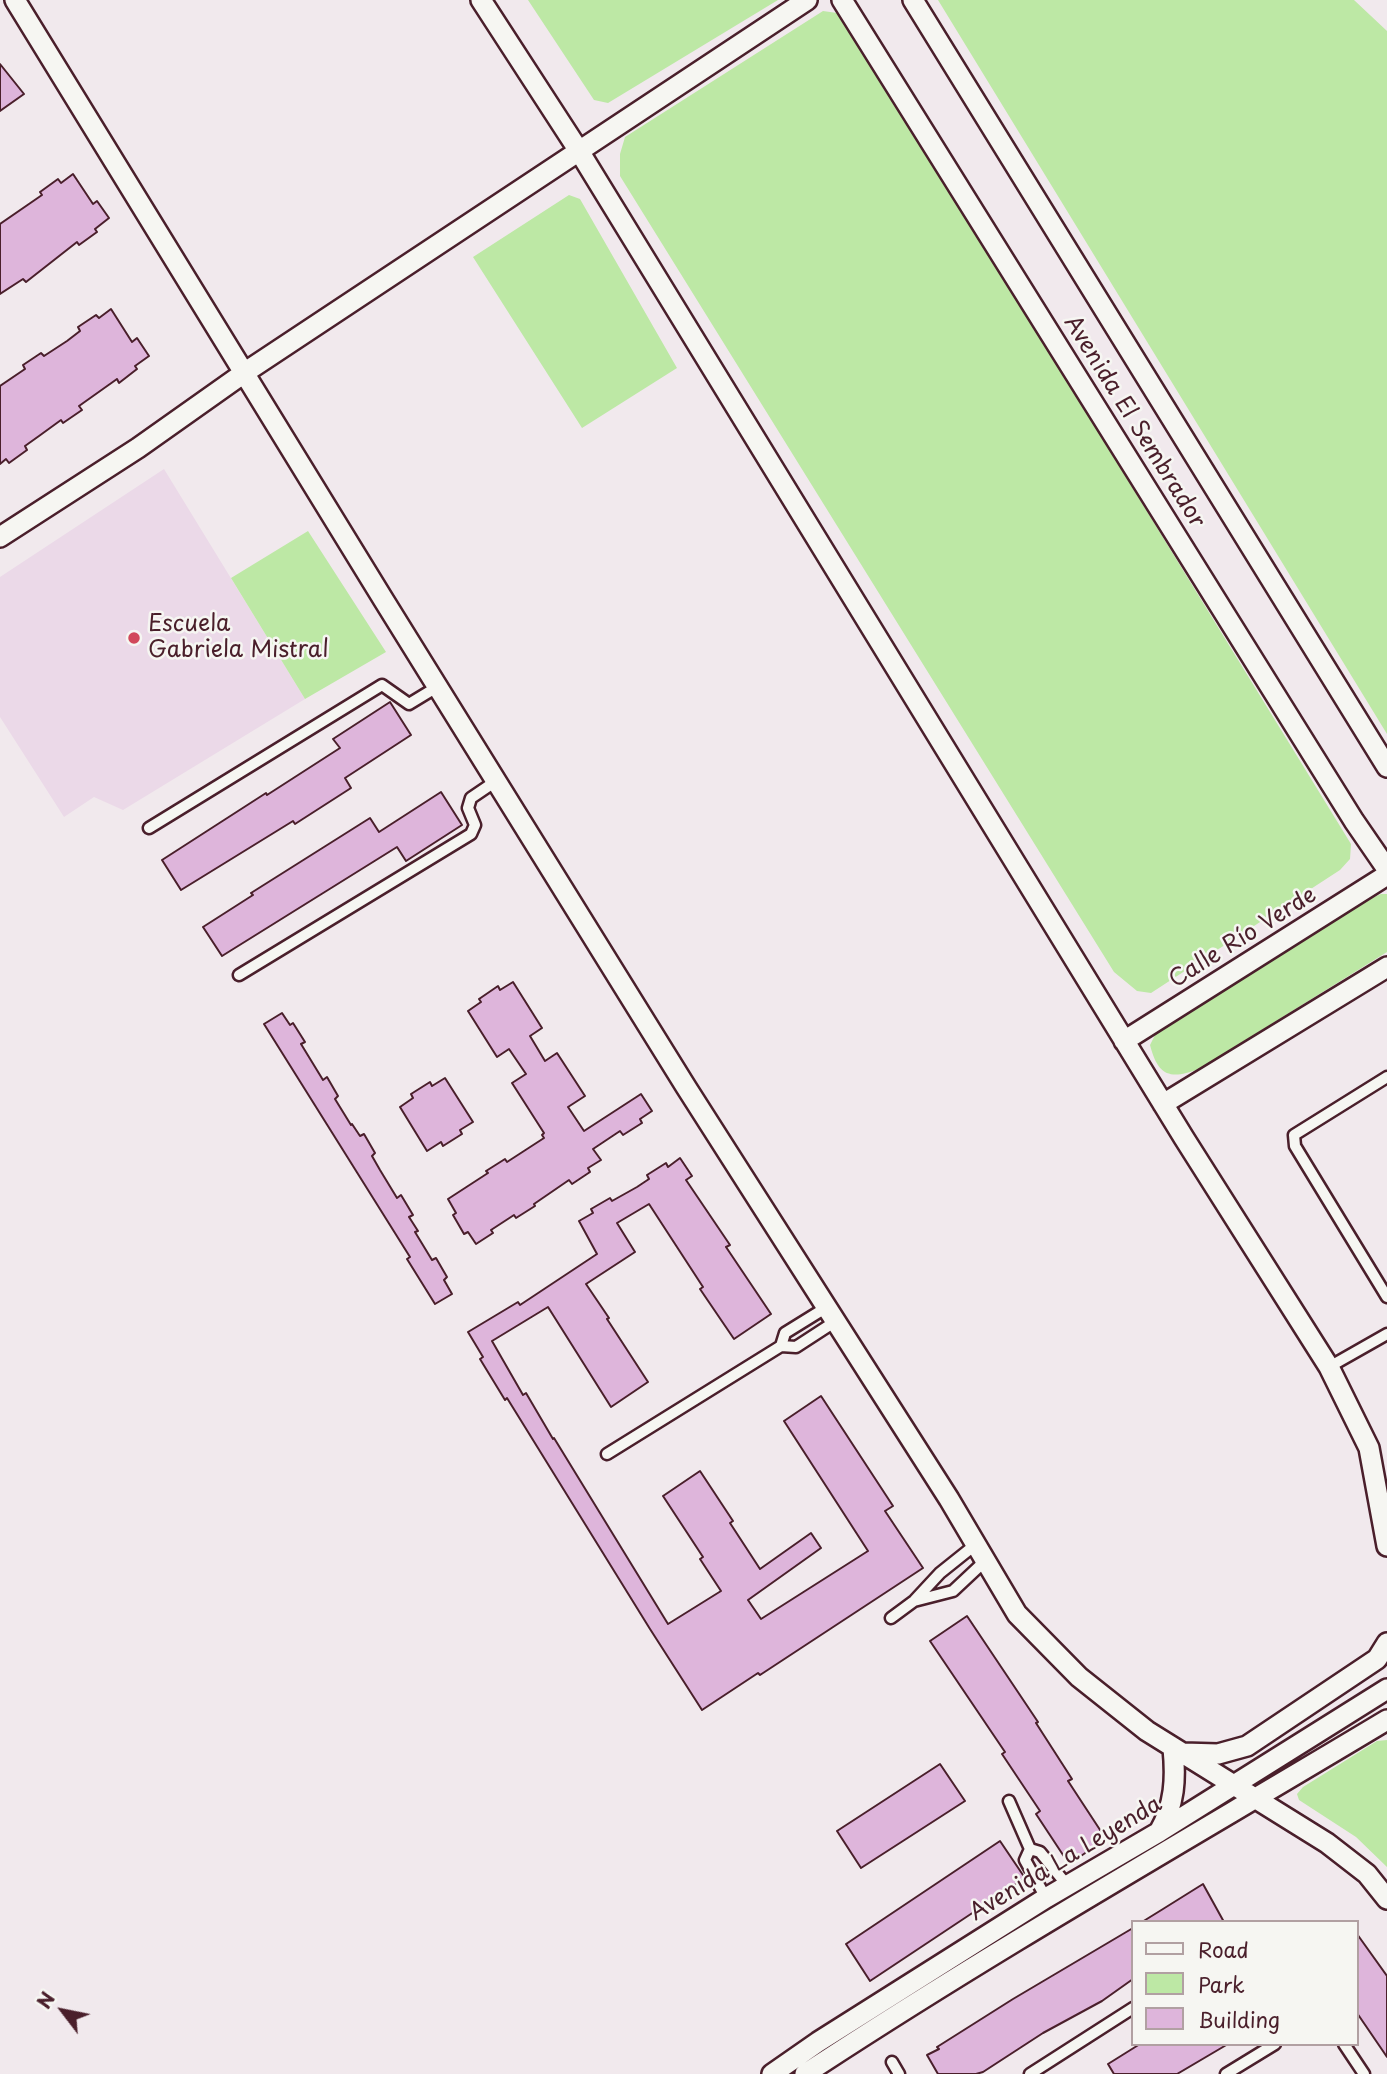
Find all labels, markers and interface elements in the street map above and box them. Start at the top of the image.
street label: Avenida El Sembrador [1057,311,1211,533]
place label: Escuela Gabriela Mistral [148,611,329,665]
marker: Escuela Gabriela Mistral [126,630,142,646]
street label: Calle Río Verde [1164,882,1322,994]
street label: Avenida La Leyenda [965,1791,1167,1927]
legend [1132,1920,1359,2046]
text: Road [1198,1933,1249,1965]
text: Park [1198,1968,1245,2000]
north arrow [28,1976,98,2046]
text: N [29,1986,61,2014]
text: Building [1198,2003,1280,2035]

